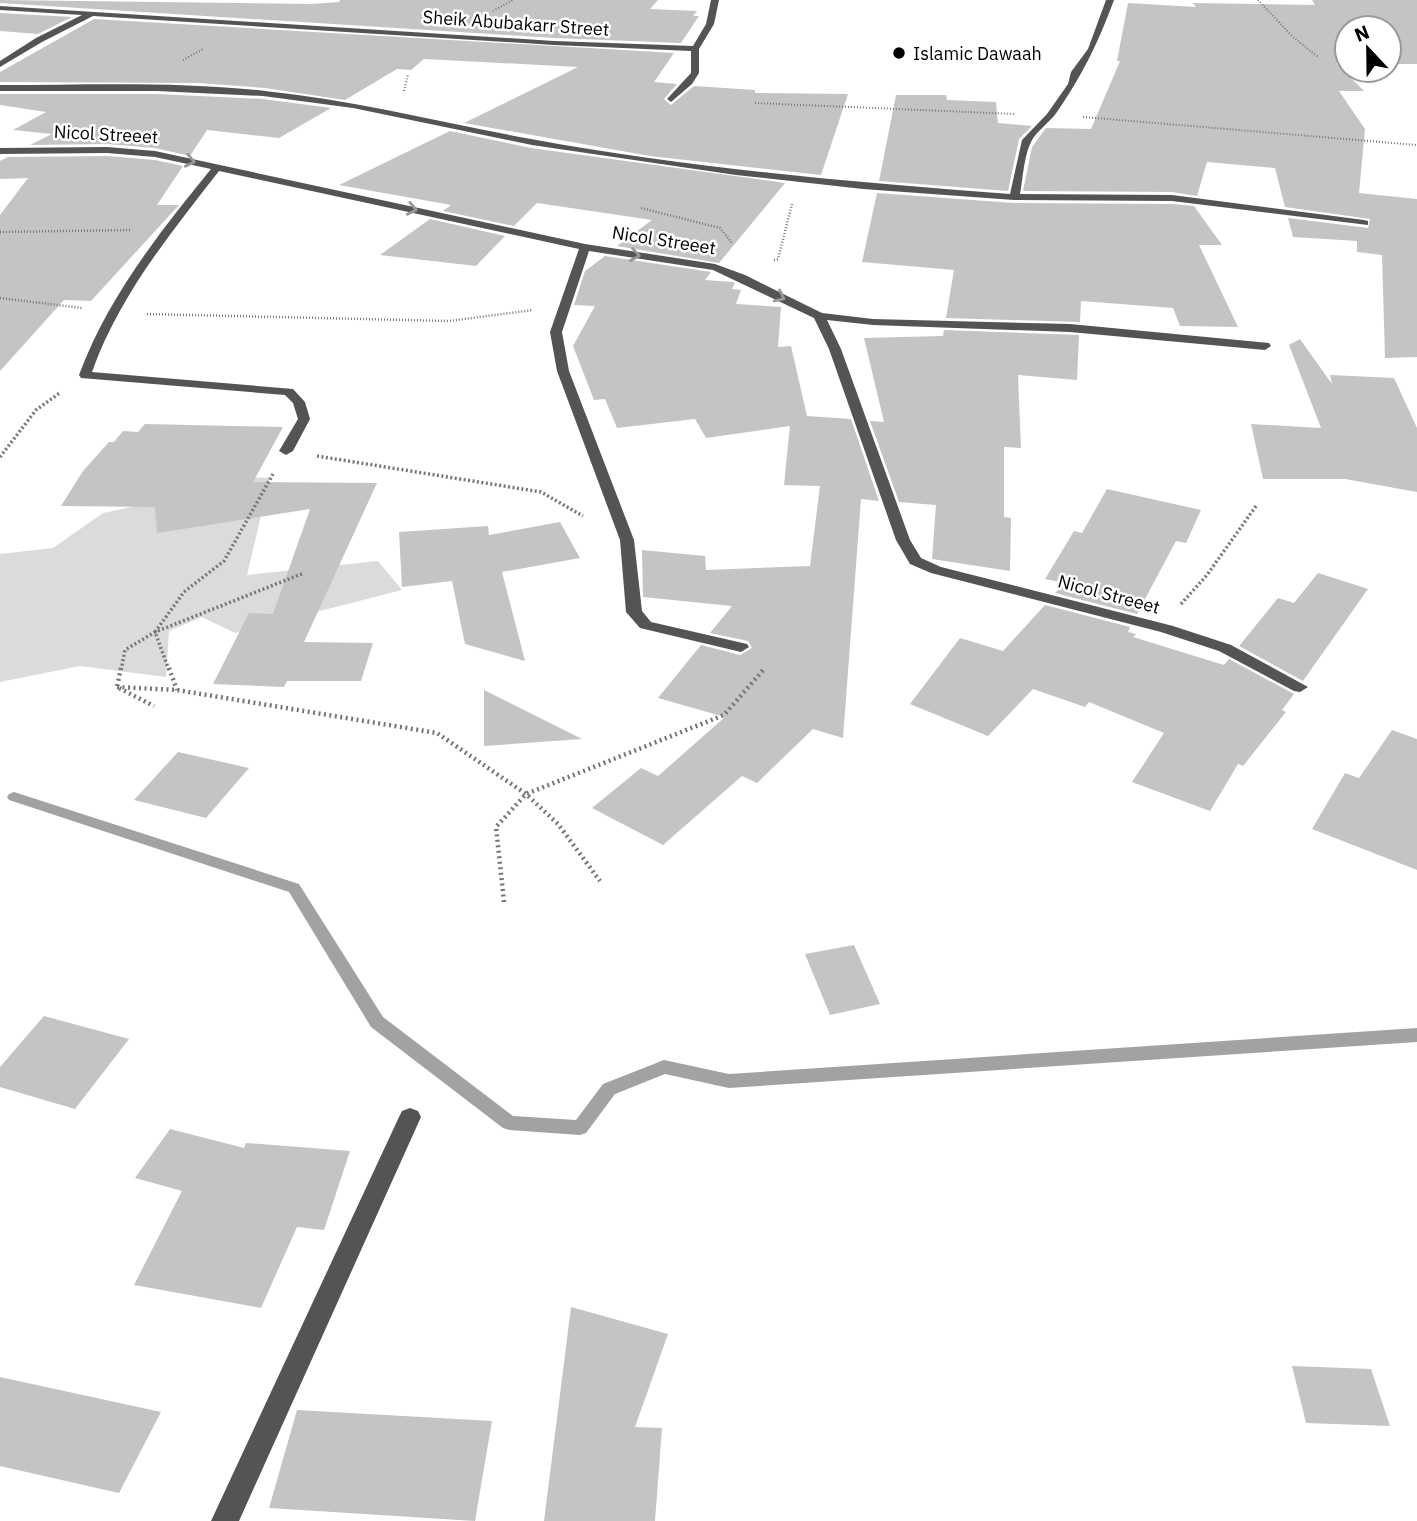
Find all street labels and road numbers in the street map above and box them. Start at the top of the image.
street label: Sheik Abubakarr Street [422,5,610,41]
street label: Nicol Streeet [53,120,159,148]
street label: Nicol Streeet [611,220,717,260]
street label: Nicol Streeet [1055,569,1163,619]

